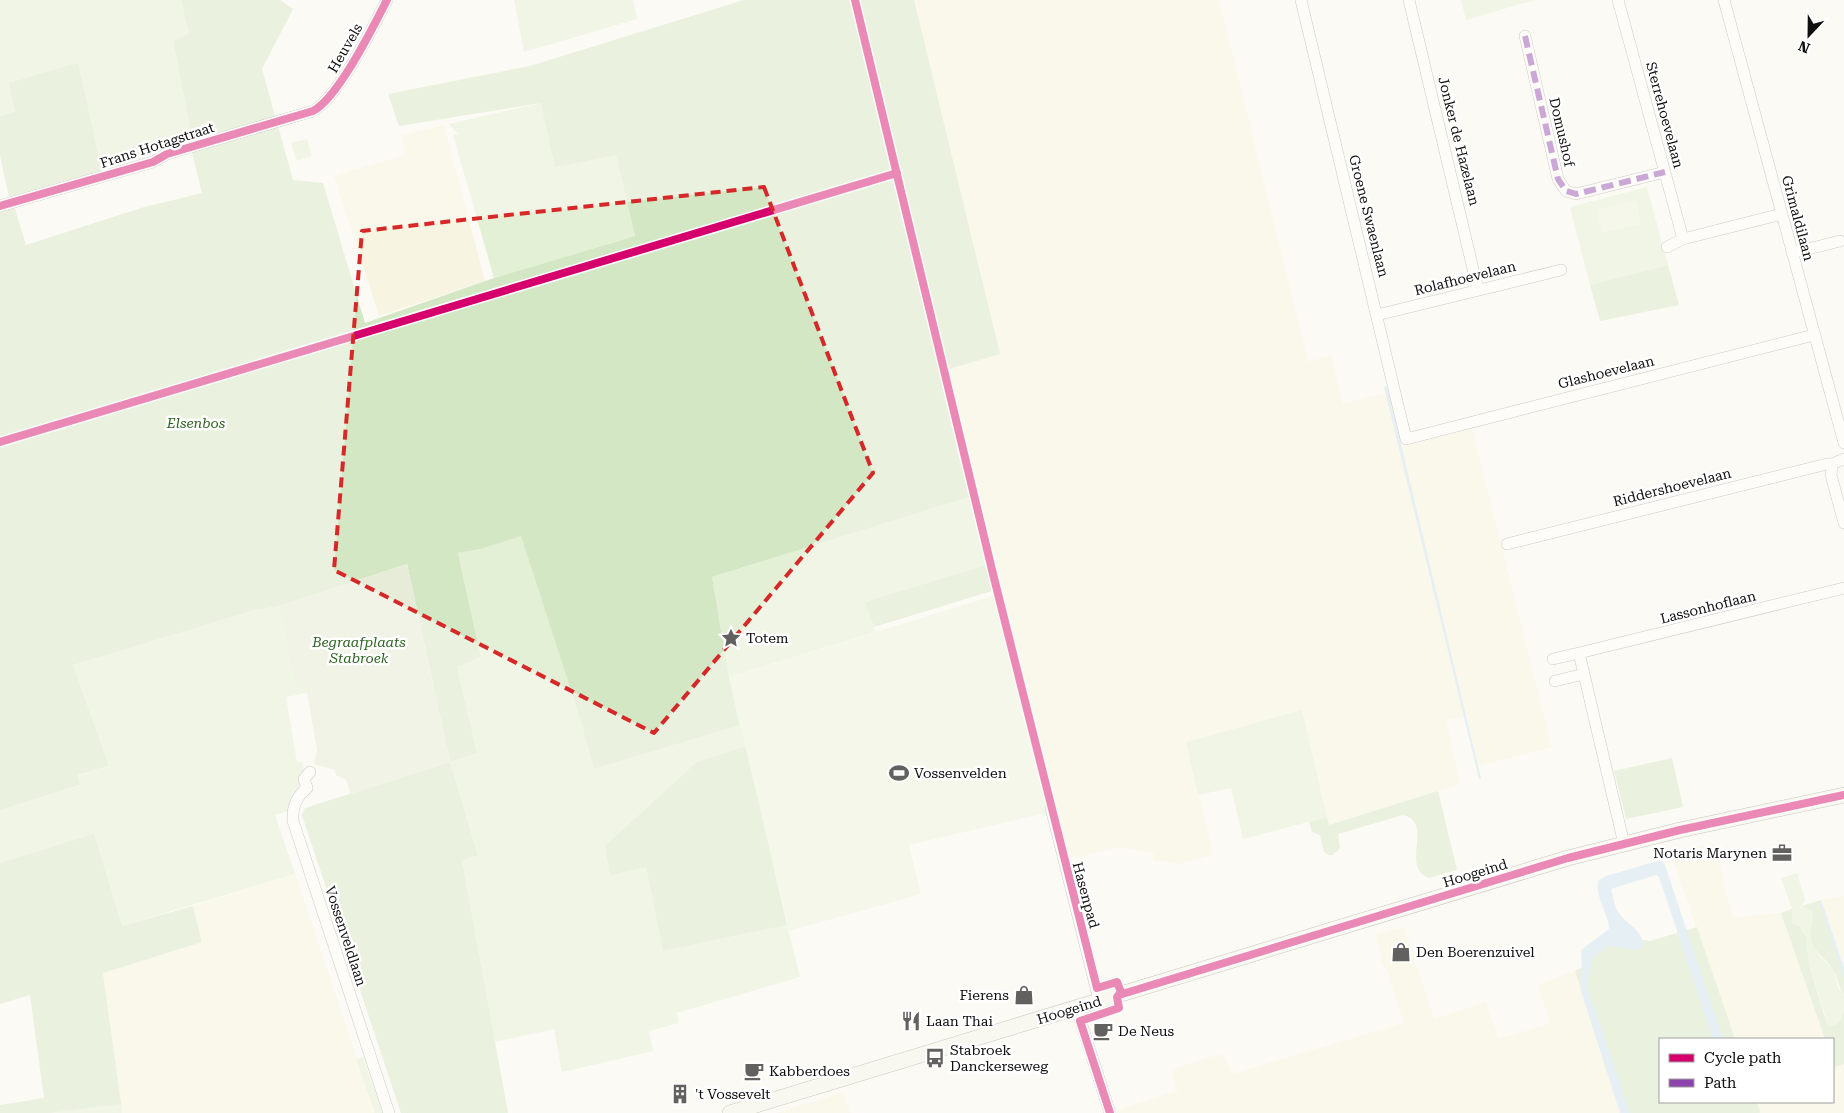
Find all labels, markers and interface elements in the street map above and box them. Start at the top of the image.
north arrow [1784,10,1834,60]
street label: Heuvels [324,20,366,76]
text: N [1796,38,1812,56]
street label: Sterrehoevelaan [1643,60,1687,170]
street label: Jonker de Hazelaan [1435,75,1483,207]
street label: Domushof [1546,96,1578,169]
street label: Frans Hotagstraat [98,119,216,171]
street label: Groene Swaenlaan [1346,153,1392,279]
street label: Grimaldilaan [1779,174,1817,262]
street label: Rolafhoevelaan [1413,258,1517,298]
street label: Glashoevelaan [1556,352,1656,392]
park label: Elsenbos [166,415,226,431]
street label: Riddershoevelaan [1611,465,1733,509]
street label: Lassonhoflaan [1659,587,1757,627]
place icon: Totem [720,627,742,649]
place label: Totem [746,630,789,646]
park label: Begraafplaats Stabroek [311,634,406,666]
sports icon: Vossenvelden [888,762,910,784]
place label: Vossenvelden [914,765,1007,781]
office icon: Notaris Marynen [1771,842,1793,864]
place label: Notaris Marynen [1653,845,1767,861]
street label: Hoogeind [1441,856,1509,890]
street label: Hasenpad [1069,860,1103,930]
street label: Vossenveldlaan [322,884,370,988]
shop icon: Den Boerenzuivel [1390,941,1412,963]
place label: Den Boerenzuivel [1416,944,1535,960]
shop icon: Fierens [1013,984,1035,1006]
place label: Fierens [959,987,1009,1003]
street label: Hoogeind [1035,993,1103,1027]
restaurant icon: Laan Thai [900,1010,922,1032]
place label: Laan Thai [926,1013,993,1029]
cafe icon: De Neus [1092,1020,1114,1042]
place label: De Neus [1118,1023,1175,1039]
legend [1659,1038,1834,1103]
place label: Stabroek Danckerseweg [950,1042,1048,1074]
bus stop icon: Stabroek Danckerseweg [924,1047,946,1069]
text: Cycle path [1704,1049,1782,1067]
cafe icon: Kabberdoes [743,1060,765,1082]
place label: Kabberdoes [769,1063,850,1079]
text: Path [1704,1074,1737,1092]
building icon: 't Vossevelt [669,1083,691,1105]
place label: 't Vossevelt [695,1086,771,1102]

